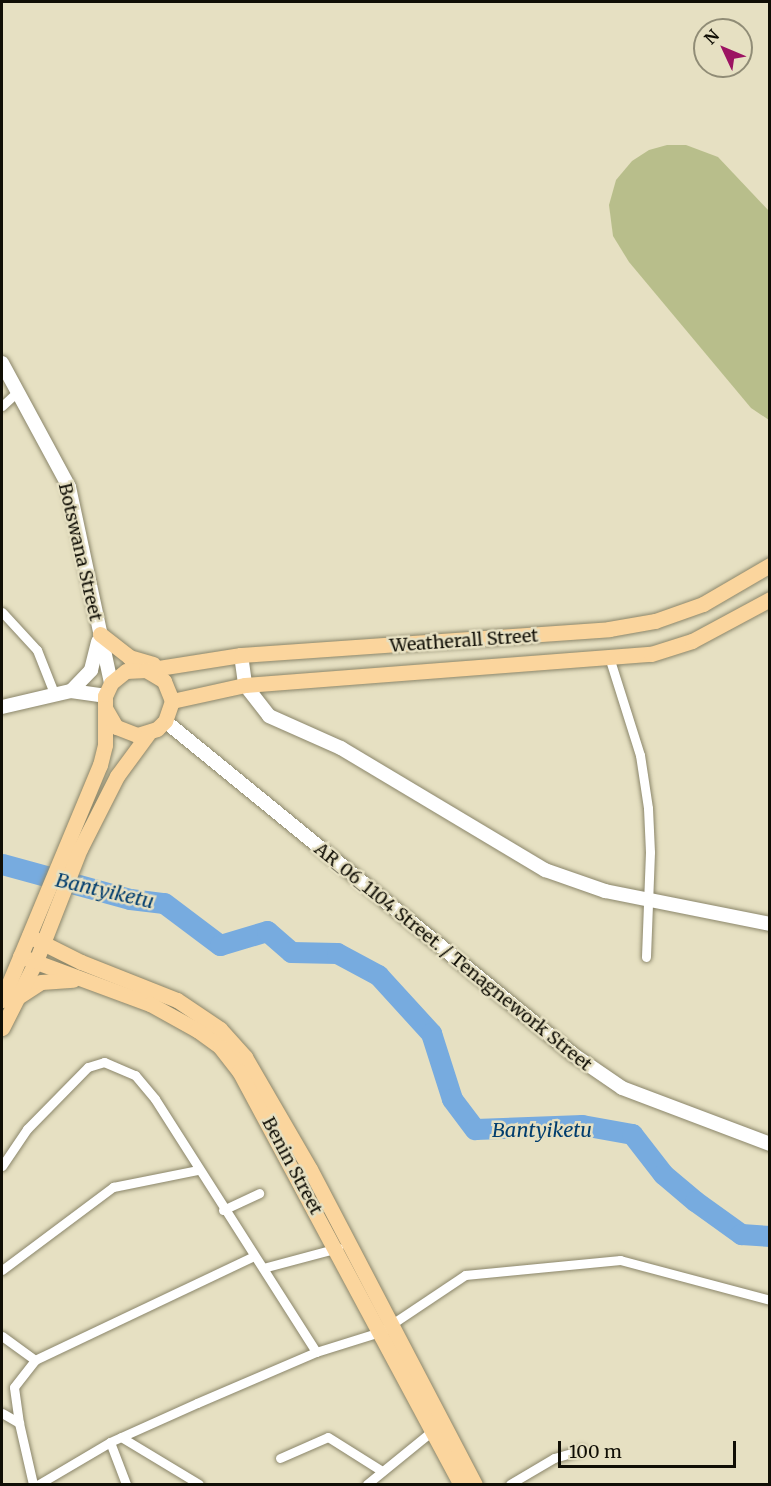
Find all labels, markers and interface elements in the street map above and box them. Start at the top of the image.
north arrow [693,18,753,78]
text: N [700,25,723,48]
street label: Botswana Street [54,481,106,623]
street label: Weatherall Street [389,625,539,657]
street label: AR_06_1104 Street. / Tenagnework Street [310,838,596,1076]
water label: Bantyiketu [53,867,157,913]
street label: Benin Street [257,1114,327,1218]
water label: Bantyiketu [492,1117,592,1141]
scale bar [561,1429,740,1467]
text: 100 m [569,1440,622,1463]

